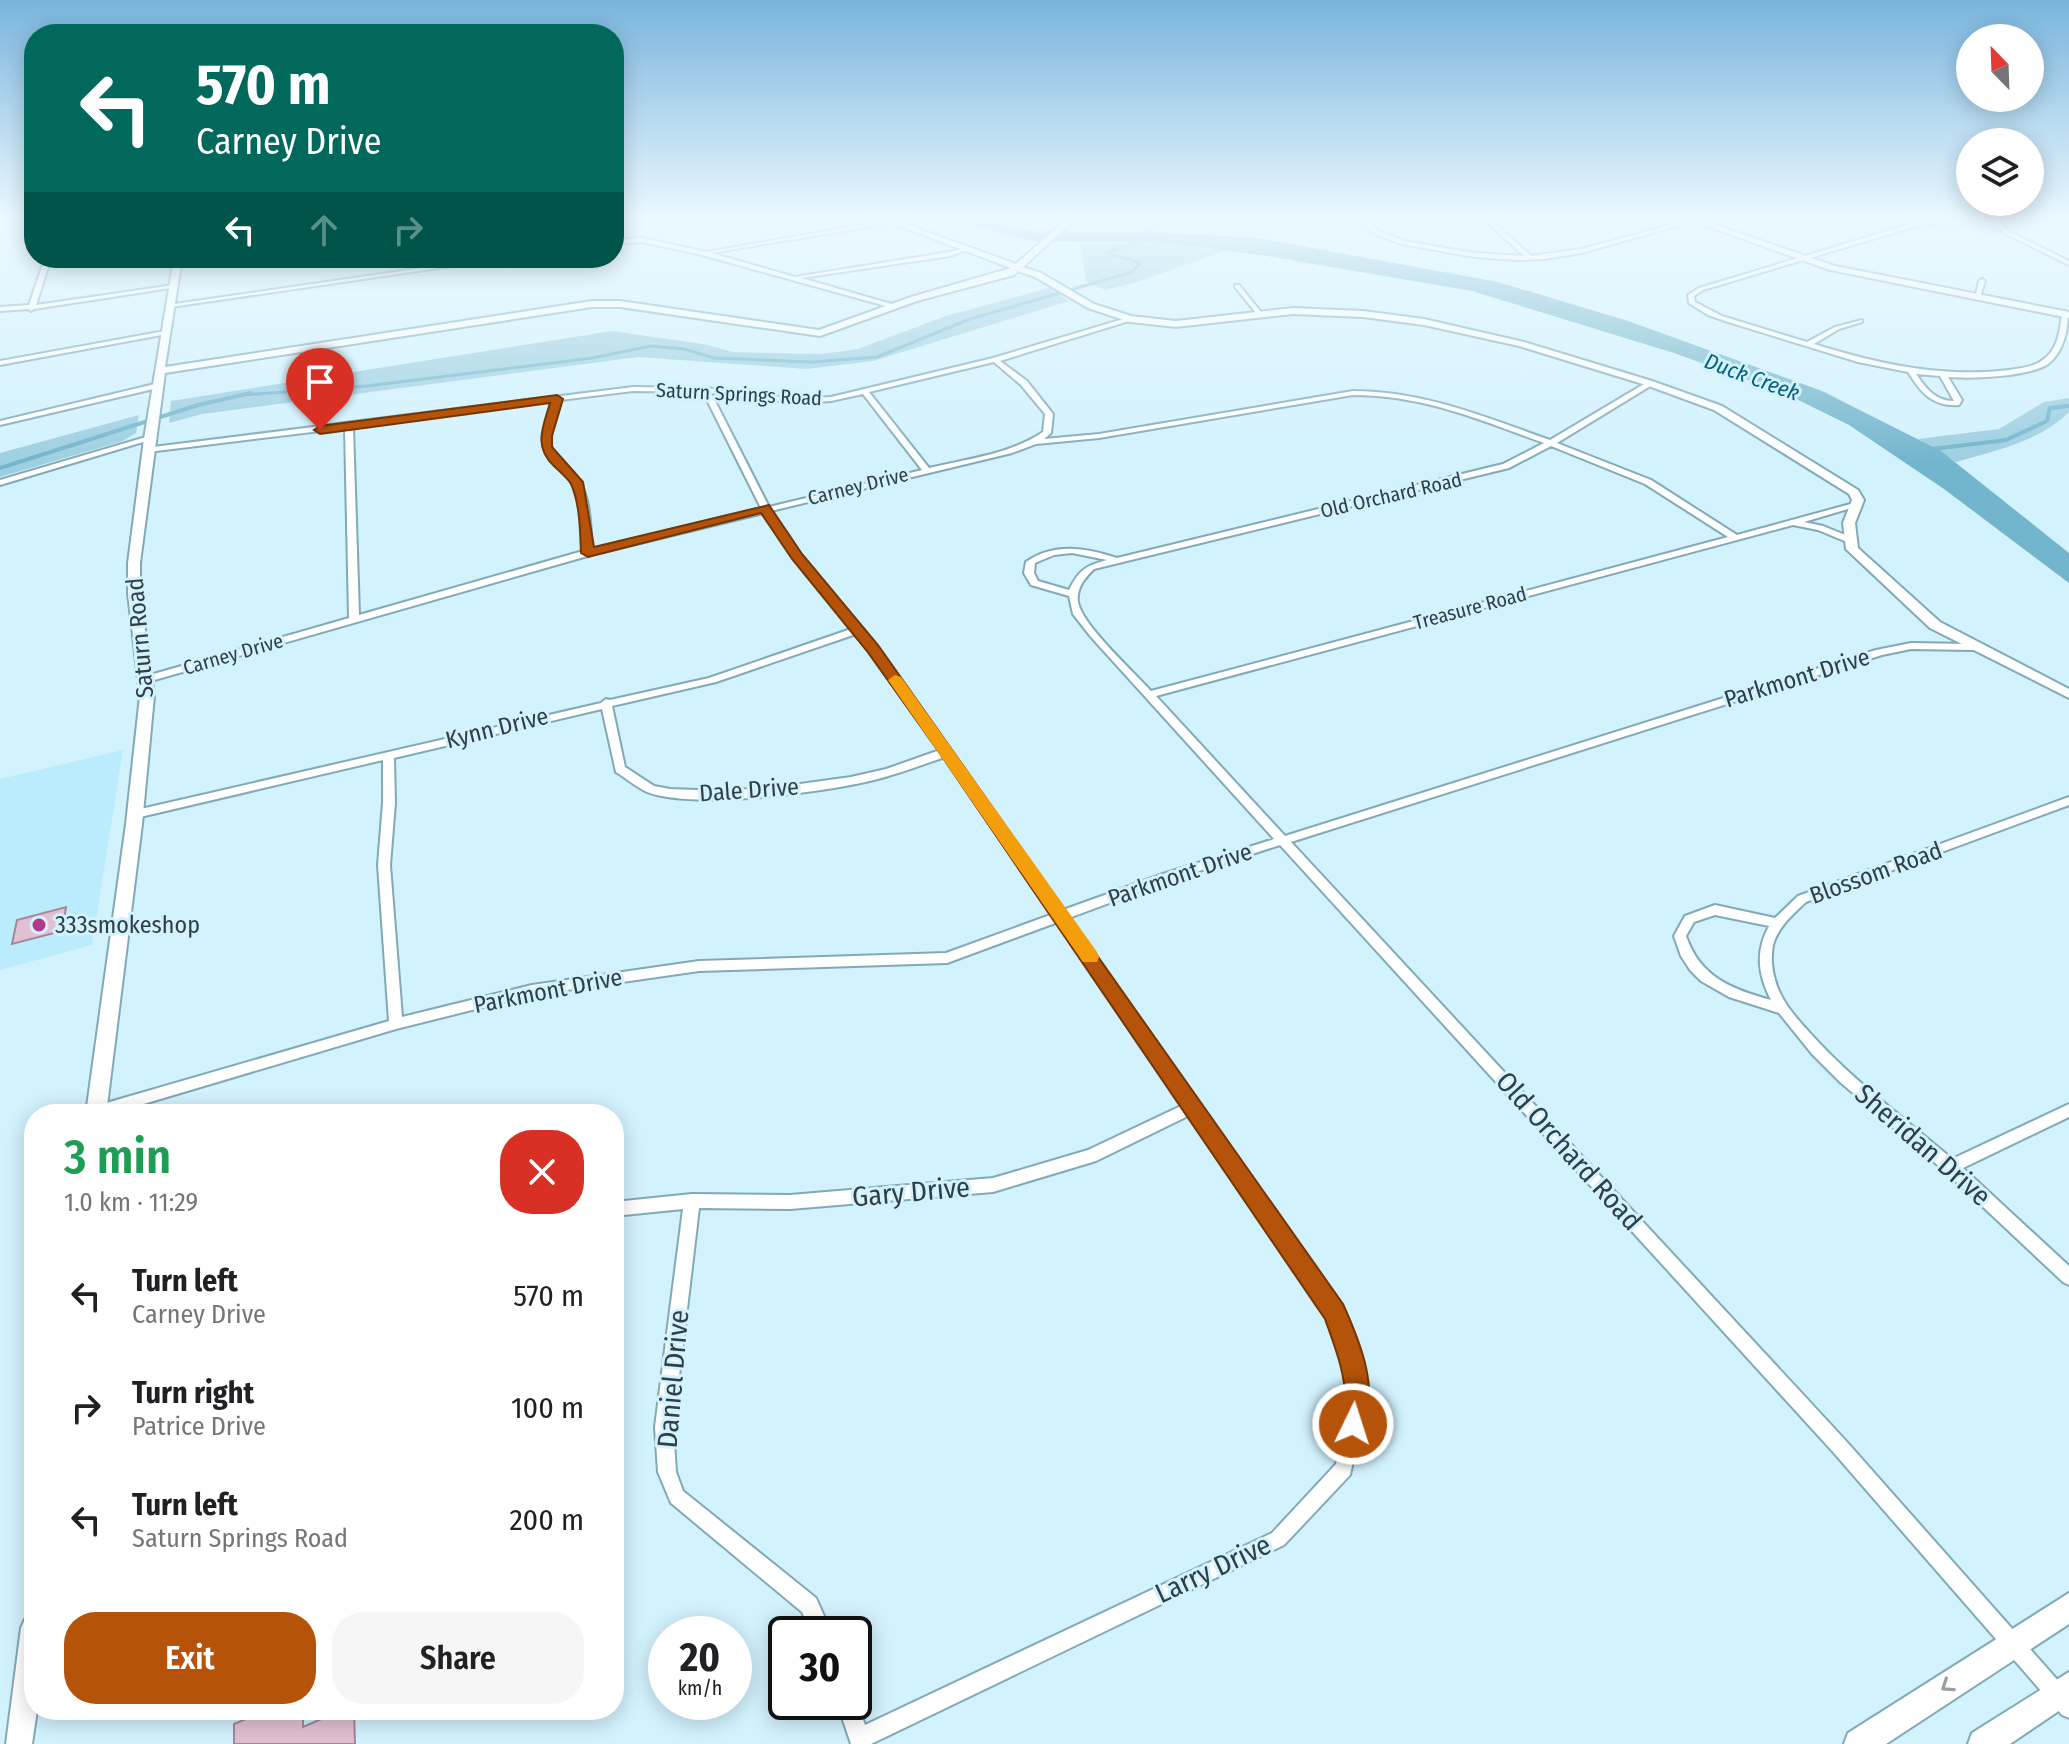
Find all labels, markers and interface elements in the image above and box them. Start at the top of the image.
north arrow [1956,24,2044,112]
map controls [1956,24,2044,216]
text: 570 m [196,52,331,119]
icon: left [64,56,168,160]
text: Carney Drive [196,120,381,164]
button: layers [1956,128,2044,216]
icon: left [218,208,262,252]
icon: ahead [302,208,346,252]
icon: right [386,208,430,252]
water label: Duck Creek [1701,347,1803,407]
pin [286,348,354,430]
icon: arrive [298,360,342,404]
street label: Saturn Springs Road [655,378,823,410]
street label: Carney Drive [805,462,911,510]
street label: Old Orchard Road [1318,467,1464,523]
street label: Saturn Road [121,577,159,699]
street label: Treasure Road [1411,581,1529,635]
street label: Carney Drive [180,628,286,680]
street label: Parkmont Drive [1721,643,1873,713]
street label: Kynn Drive [443,702,551,754]
street label: Dale Drive [698,773,800,807]
street label: Blossom Road [1806,836,1946,910]
street label: Parkmont Drive [1104,837,1256,913]
place label: 333smokeshop [55,911,200,939]
marker: 333smokeshop [30,916,48,934]
street label: Parkmont Drive [471,963,625,1019]
street label: Old Orchard Road [1489,1065,1649,1237]
street label: Sheridan Drive [1849,1077,1997,1213]
text: 3 min [64,1128,171,1186]
button: close [500,1130,584,1214]
street label: Gary Drive [851,1170,971,1214]
text: 1.0 km · 11:29 [64,1187,198,1218]
text: Turn left [132,1263,238,1299]
icon: left [64,1274,108,1318]
text: 570 m [513,1278,584,1314]
text: Carney Drive [132,1299,266,1330]
street label: Daniel Drive [651,1309,695,1449]
text: Turn right [132,1375,254,1411]
position arrow [1311,1382,1395,1466]
icon: right [64,1386,108,1430]
text: 100 m [511,1390,584,1426]
text: Patrice Drive [132,1411,266,1442]
text: Turn left [132,1487,238,1523]
icon: left [64,1498,108,1542]
text: 200 m [509,1502,584,1538]
text: Saturn Springs Road [132,1523,348,1554]
street label: Larry Drive [1150,1528,1276,1610]
button: Exit [64,1612,316,1704]
button: Share [332,1612,584,1704]
speed limit sign: 30 [768,1616,872,1720]
text: 20 [680,1634,720,1682]
text: km/h [678,1676,722,1700]
one-way arrow [1941,1676,1956,1691]

